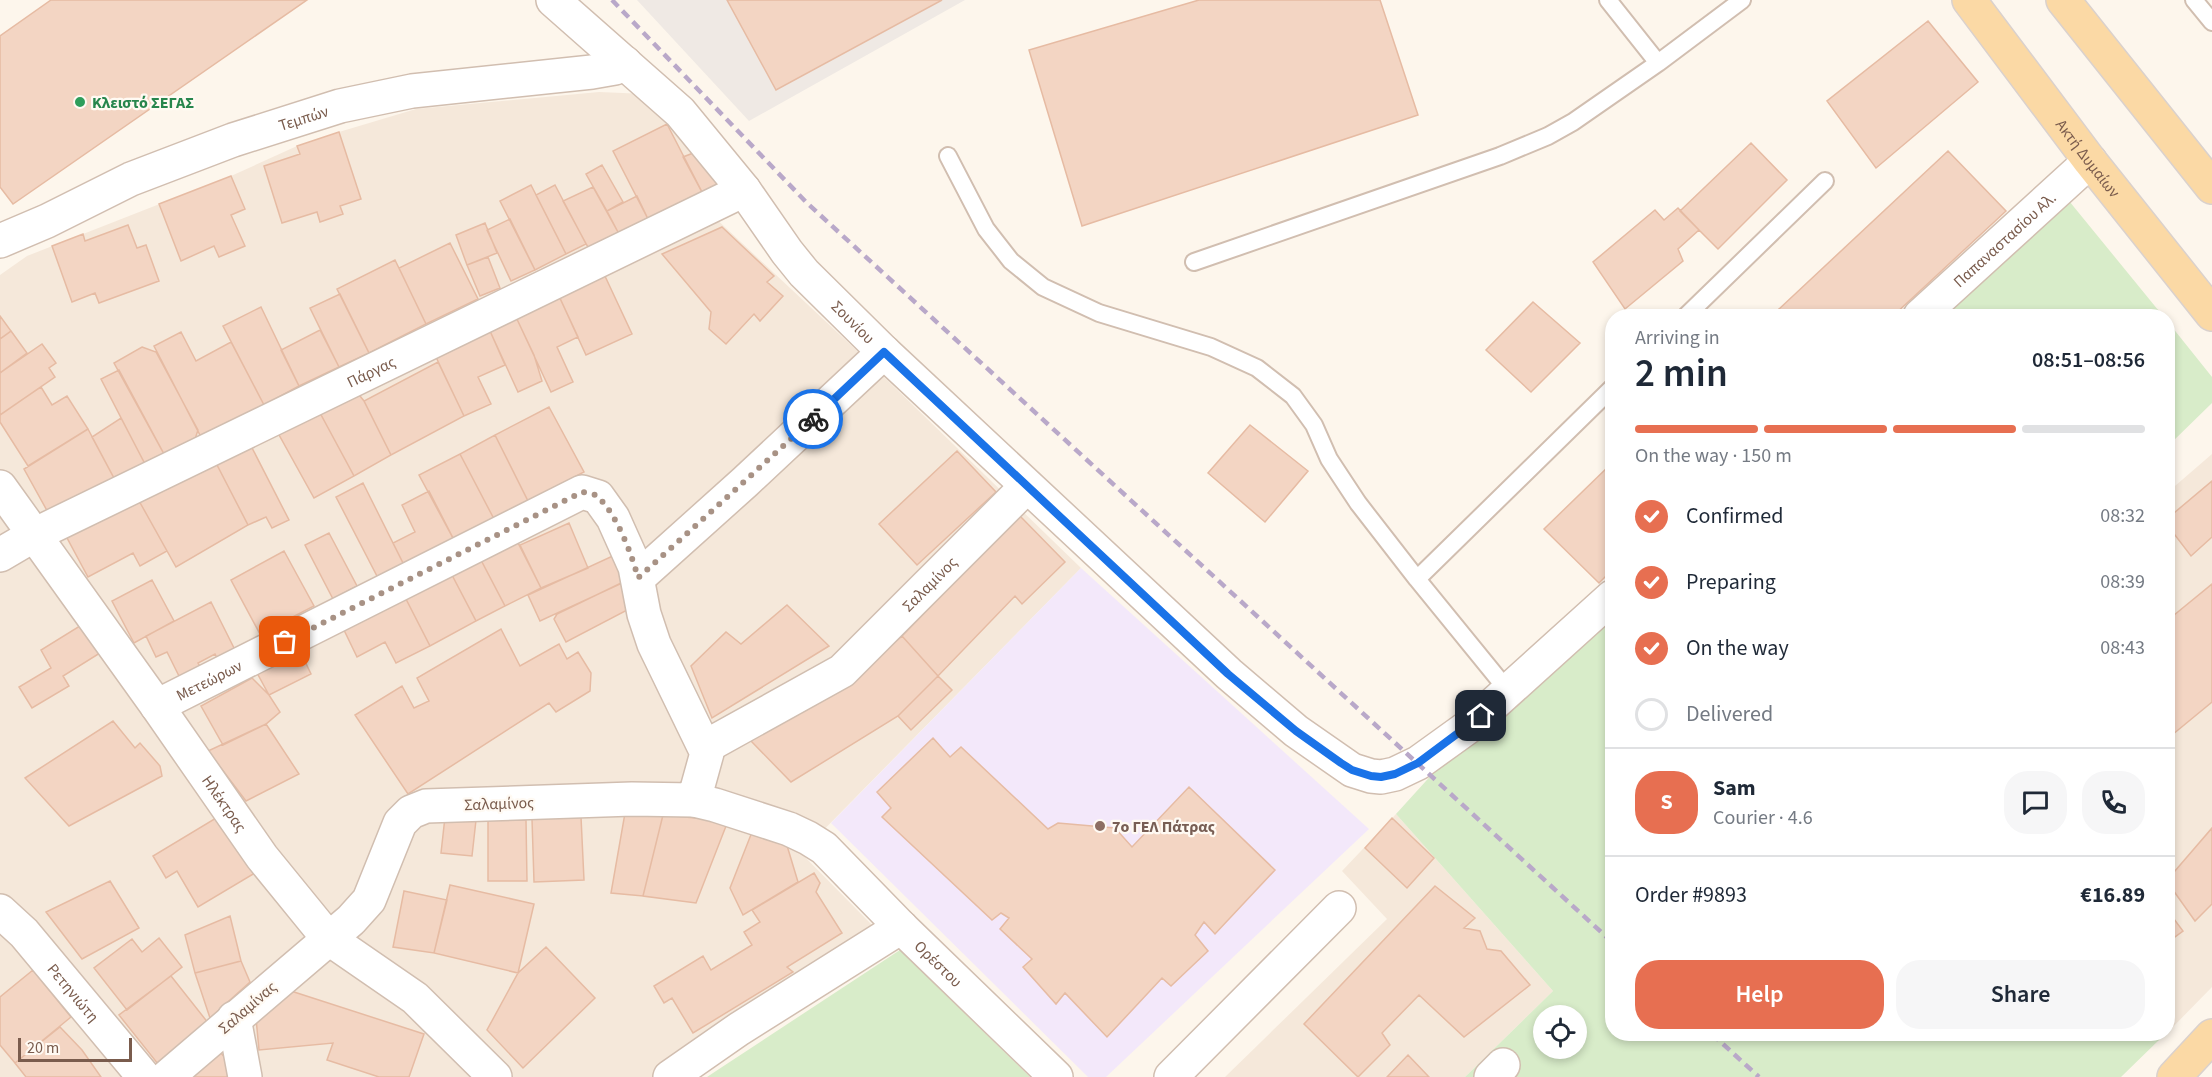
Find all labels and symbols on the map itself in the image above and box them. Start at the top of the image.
place label: Κλειστό ΣΕΓΑΣ [92,92,194,114]
marker: Κλειστό ΣΕΓΑΣ [73,95,87,109]
street label: Τεμπών [276,100,332,137]
street label: Ακτή Δυμαίων [2050,115,2125,203]
street label: Παπαναστασίου Αλ. [1949,187,2061,293]
street label: Σουνίου [826,296,879,349]
street label: Πάργας [343,351,399,393]
courier [783,389,843,449]
street label: Σαλαμίνος [897,552,963,617]
pin [259,616,310,667]
street label: Μετεώρων [172,655,246,707]
pin [1455,690,1506,741]
street label: Ηλέκτρας [196,771,251,837]
street label: Σαλαμίνος [464,792,535,816]
place label: 7ο ΓΕΛ Πάτρας [1112,816,1215,838]
marker: 7ο ΓΕΛ Πάτρας [1093,819,1107,833]
street label: Ορέστου [909,936,967,993]
street label: Ρετηνιώτη [42,959,104,1027]
street label: Σαλαμίνας [214,976,282,1039]
scale bar [18,1035,132,1062]

